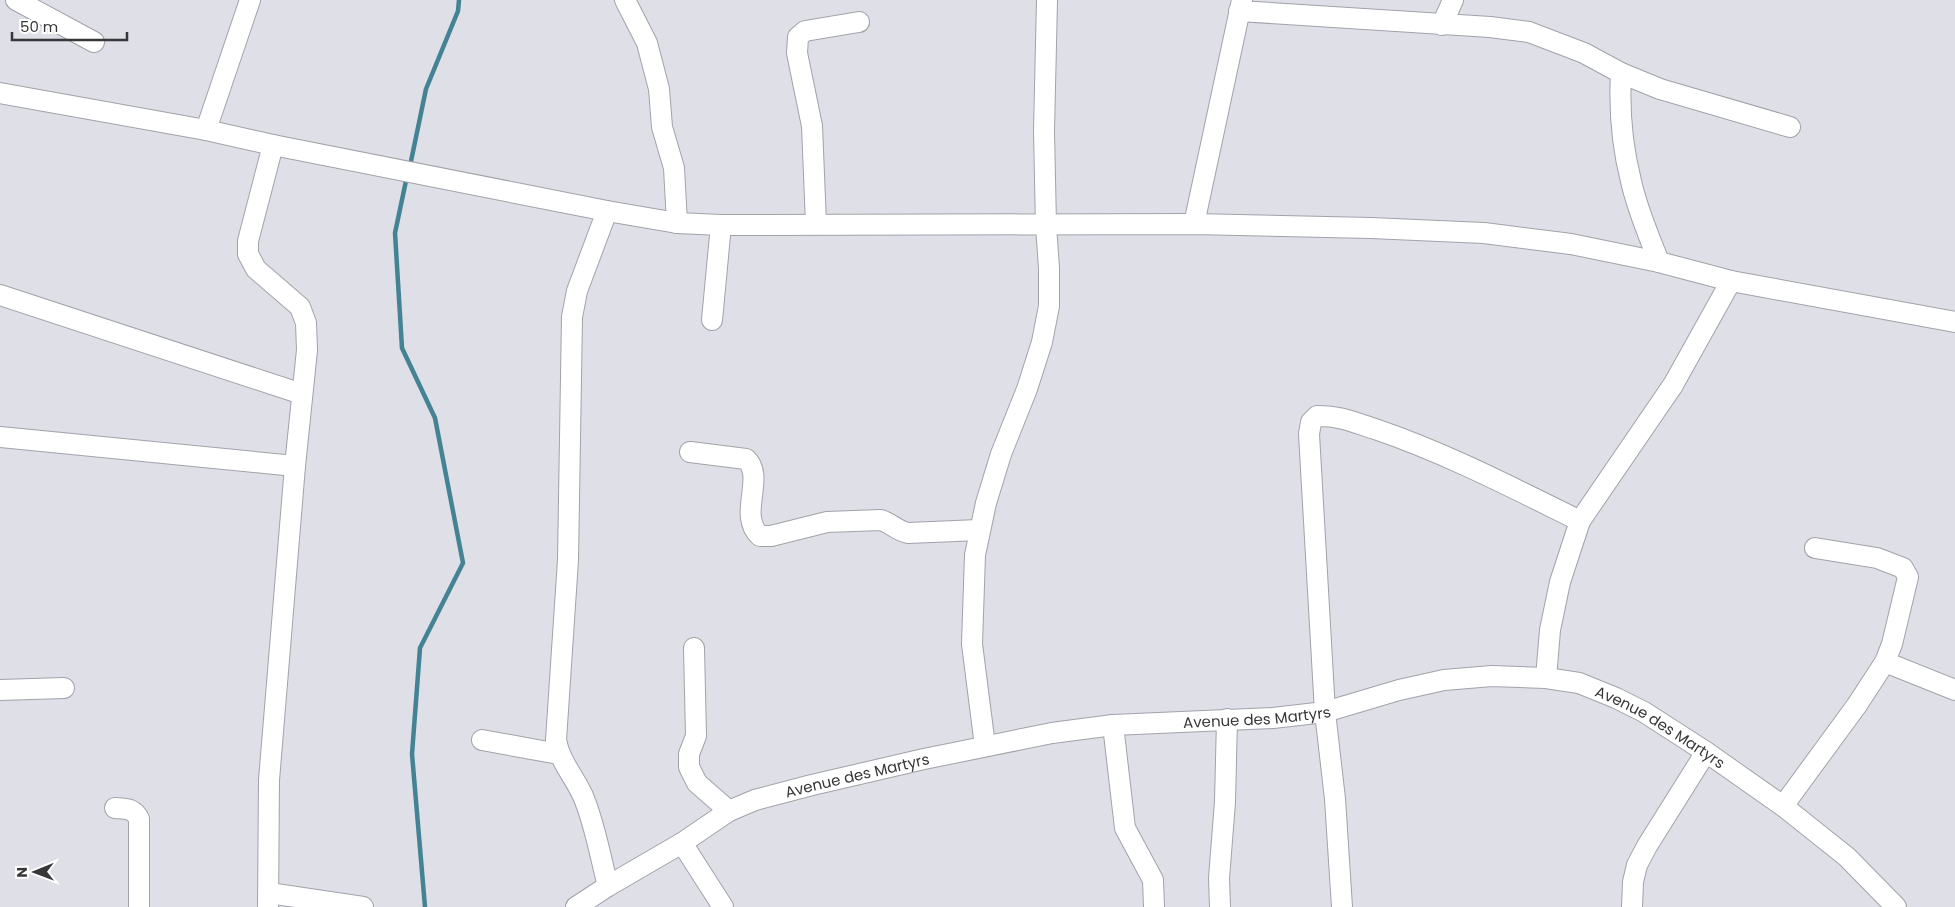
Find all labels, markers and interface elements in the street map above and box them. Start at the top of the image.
scale bar [12,10,128,42]
text: 50 m [20,16,58,37]
street label: Avenue des Martyrs [1592,680,1730,773]
street label: Avenue des Martyrs [1183,700,1333,732]
street label: Avenue des Martyrs [782,748,931,802]
north arrow [10,847,60,897]
text: N [12,867,32,878]

